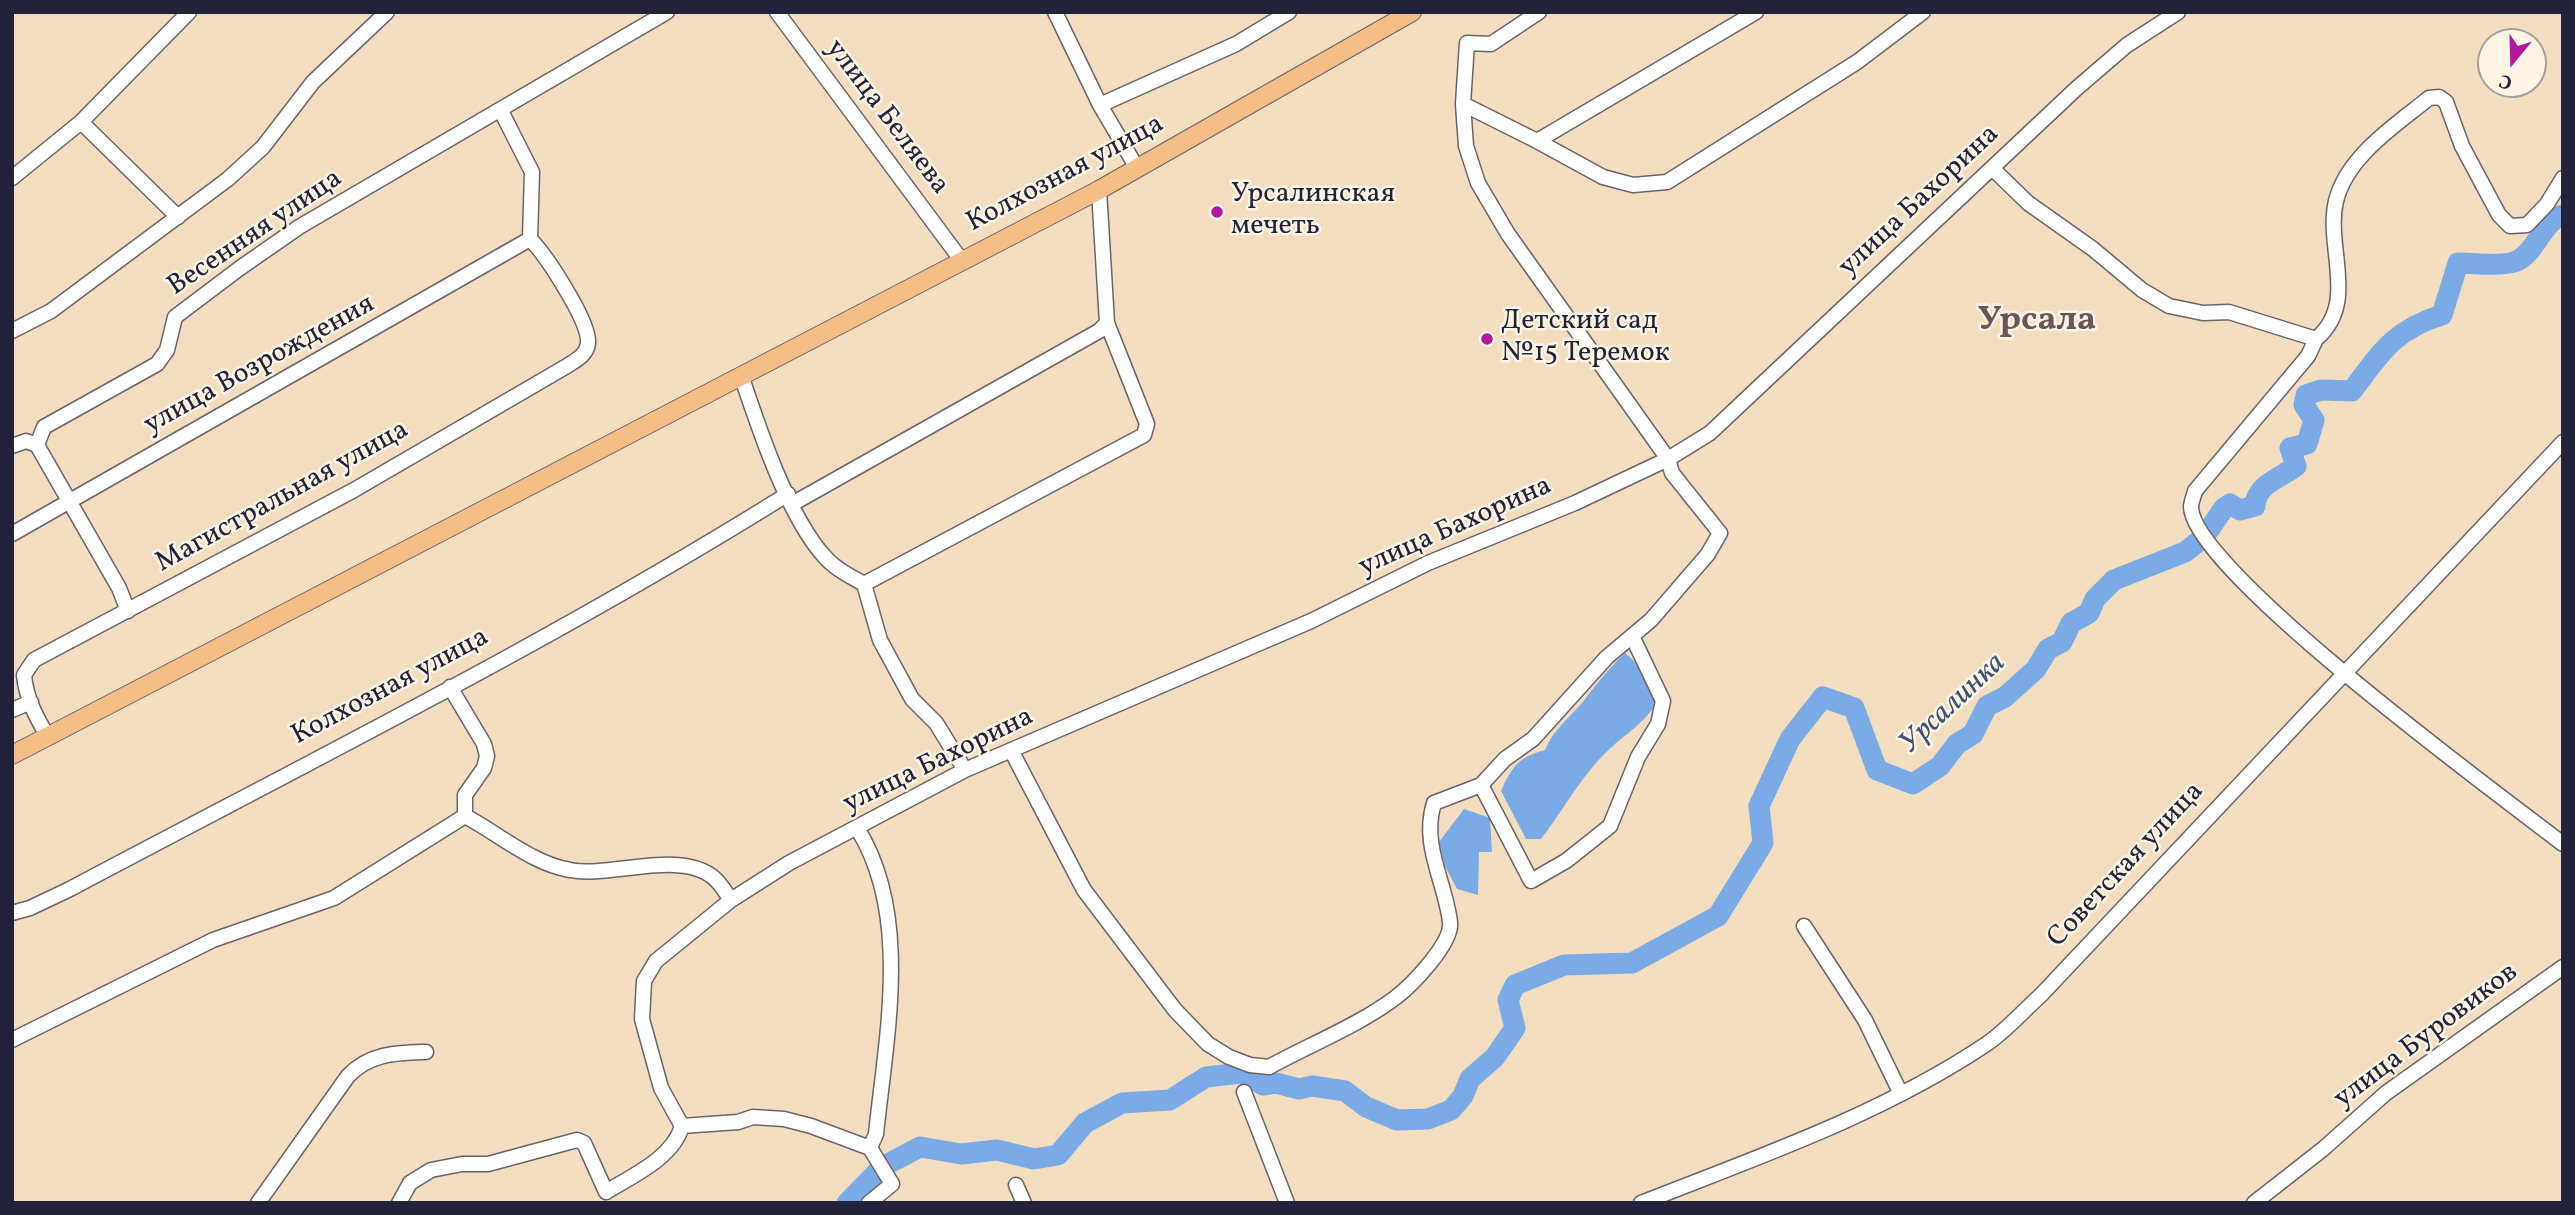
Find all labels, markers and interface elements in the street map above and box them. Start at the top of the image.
north arrow [2477,28,2547,98]
street label: улица Беляева [817,34,955,202]
text: С [2496,67,2516,95]
street label: Колхозная улица [962,109,1170,241]
street label: улица Бахорина [1833,119,2007,285]
street label: Весенняя улица [162,163,350,305]
place label: Урсалинская мечеть [1231,179,1395,245]
marker: Урсалинская мечеть [1209,204,1225,220]
street label: улица Возрождения [139,289,381,443]
district label: Урсала [1978,302,2096,344]
place label: Детский сад №15 Теремок [1501,306,1670,372]
marker: Детский сад №15 Теремок [1479,331,1495,347]
street label: Магистральная улица [151,414,415,582]
street label: улица Бахорина [1354,470,1558,586]
street label: Колхозная улица [287,622,495,754]
water label: Урсалинка [1893,647,2015,763]
street label: улица Бахорина [838,701,1040,823]
street label: Советская улица [2042,776,2212,956]
street label: улица Буровиков [2328,957,2526,1117]

